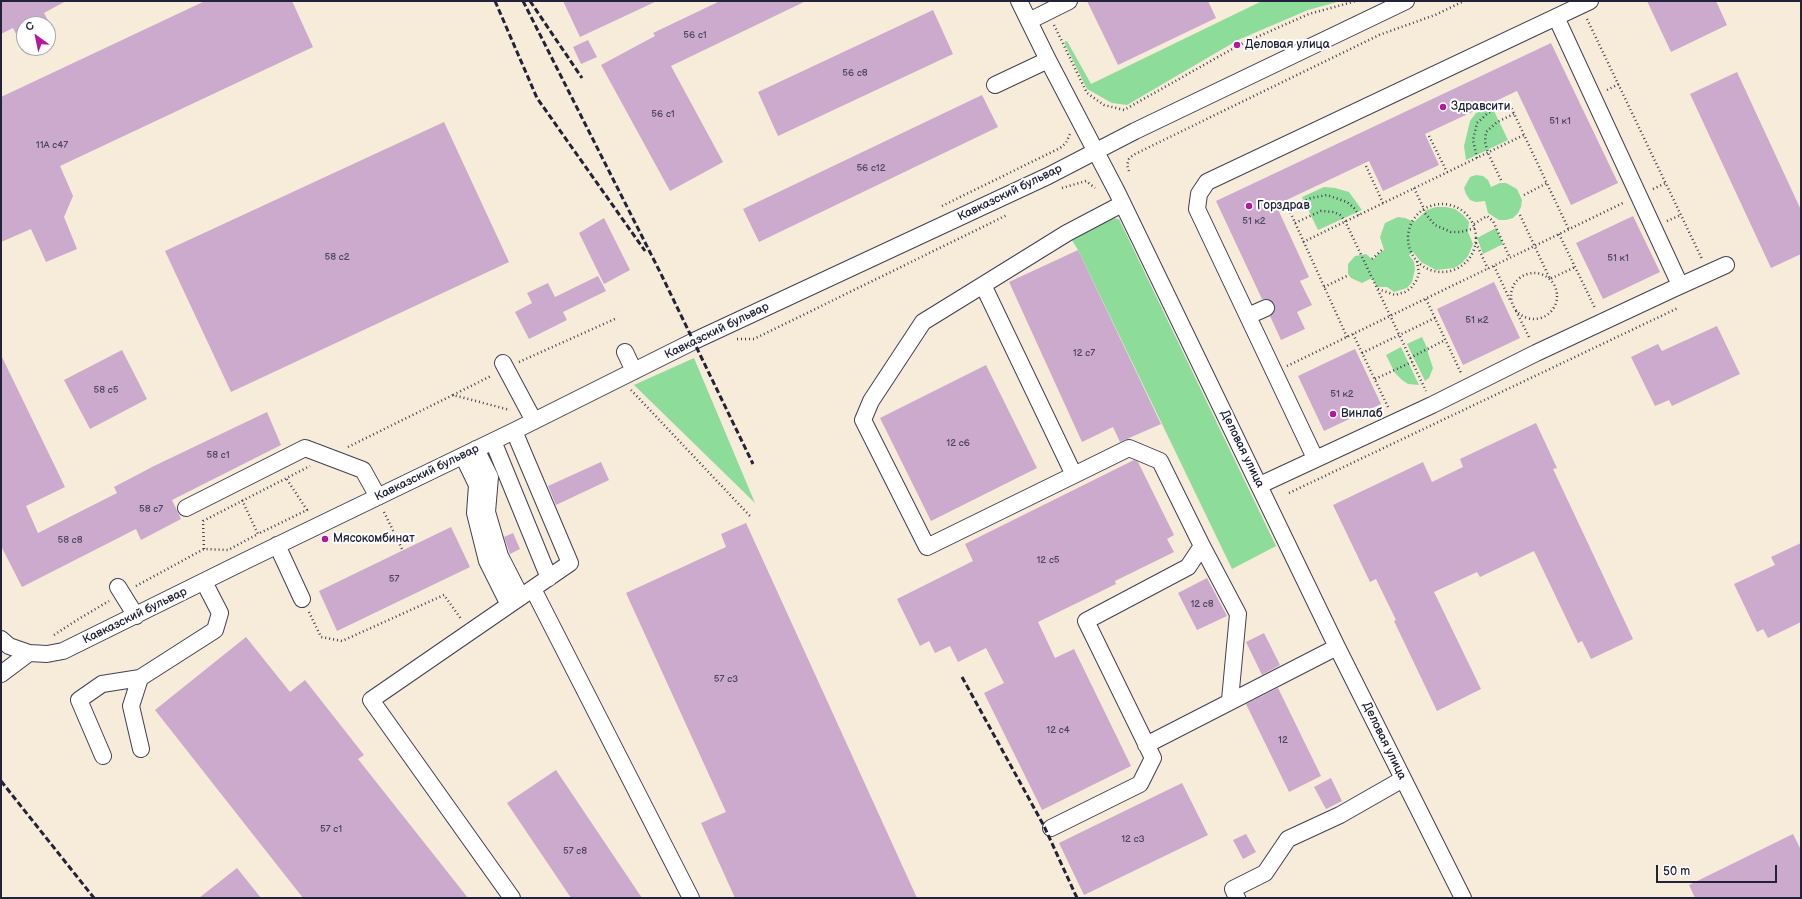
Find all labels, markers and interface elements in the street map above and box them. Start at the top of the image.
north arrow [16,16,56,56]
text: С [23,19,36,34]
house number: 56 с1 [683,29,707,41]
place label: Деловая улица [1245,38,1330,52]
marker: Деловая улица [1232,40,1242,50]
house number: 56 с8 [842,67,868,79]
place label: Здравсити [1451,100,1510,114]
marker: Здравсити [1438,102,1448,112]
house number: 56 с1 [651,108,675,120]
house number: 51 к1 [1549,115,1571,127]
house number: 11А с47 [36,139,68,151]
street label: Кавказский бульвар [956,161,1064,225]
house number: 56 с12 [856,162,886,174]
place label: Горздрав [1257,199,1310,213]
marker: Горздрав [1244,201,1254,211]
house number: 51 к2 [1242,215,1266,227]
house number: 58 с2 [324,251,350,263]
house number: 51 к1 [1607,252,1629,264]
street label: Кавказский бульвар [663,299,771,363]
house number: 51 к2 [1465,314,1489,326]
house number: 12 с7 [1073,347,1095,359]
house number: 58 с5 [94,384,118,396]
house number: 51 к2 [1330,388,1354,400]
place label: Винлаб [1341,407,1383,421]
street label: Деловая улица [1217,408,1267,490]
marker: Винлаб [1328,409,1338,419]
house number: 12 с6 [946,437,970,449]
street label: Кавказский бульвар [373,441,481,505]
house number: 58 с1 [206,449,230,461]
house number: 58 с7 [139,503,163,515]
place label: Мясокомбинат [333,532,415,546]
house number: 58 с8 [58,534,82,546]
marker: Мясокомбинат [320,534,330,544]
house number: 12 с5 [1036,554,1060,566]
house number: 57 [389,573,399,585]
street label: Кавказский бульвар [81,584,189,648]
house number: 12 с8 [1190,598,1214,610]
house number: 57 с3 [714,673,738,685]
street label: Деловая улица [1359,700,1409,782]
house number: 12 с4 [1046,724,1070,736]
house number: 12 [1278,734,1288,746]
house number: 57 с1 [320,823,342,835]
house number: 12 с3 [1121,833,1145,845]
house number: 57 с8 [563,845,587,857]
scale bar [1658,857,1779,883]
text: 50 m [1663,864,1690,879]

